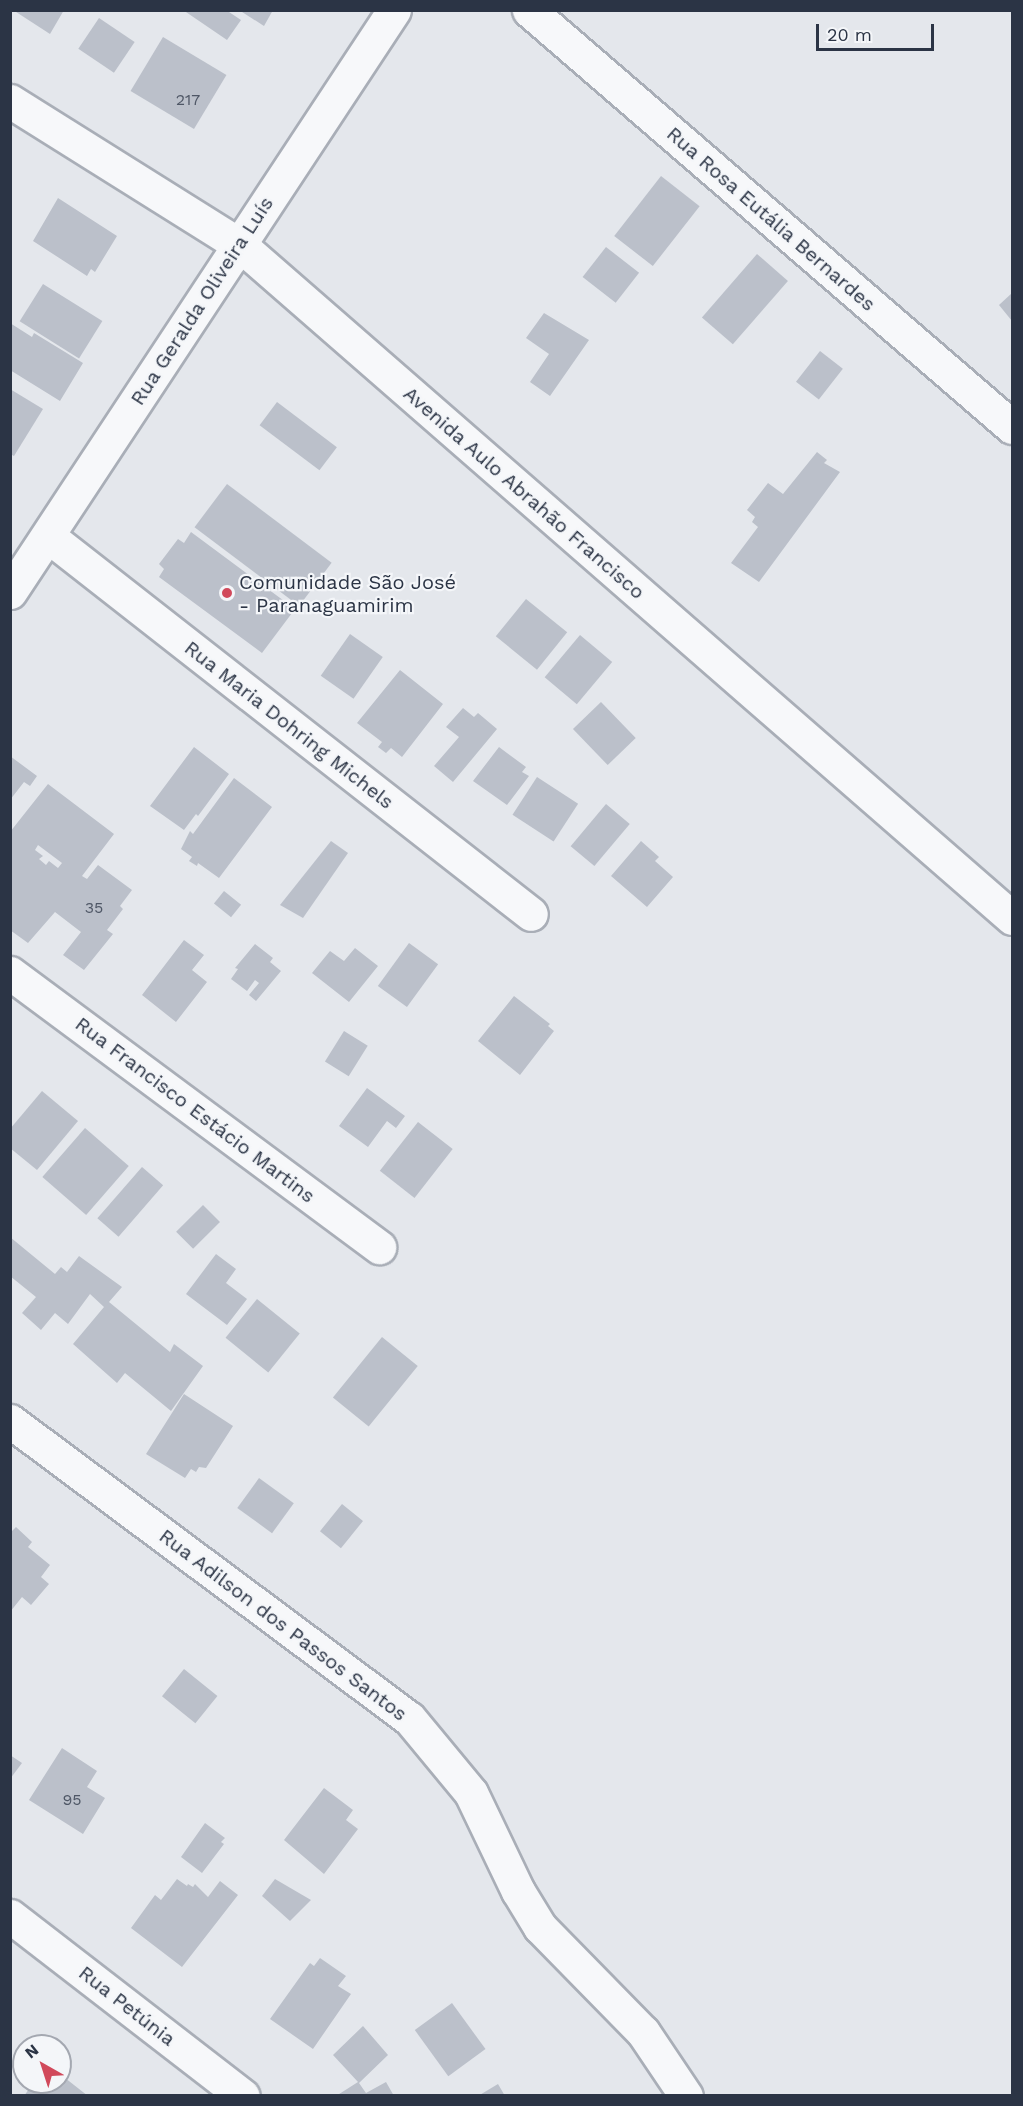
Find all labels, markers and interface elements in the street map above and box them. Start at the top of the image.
scale bar [819,12,938,50]
text: 20 m [827,24,872,45]
house number: 217 [176,90,200,110]
street label: Rua Rosa Eutália Bernardes [661,121,881,317]
street label: Rua Geralda Oliveira Luís [125,192,279,410]
street label: Avenida Aulo Abrahão Francisco [398,381,650,605]
place label: Comunidade São José - Paranaguamirim [239,570,457,617]
marker: Comunidade São José - Paranaguamirim [220,586,234,600]
street label: Rua Maria Dohring Michels [179,636,399,814]
house number: 35 [85,898,103,918]
street label: Rua Francisco Estácio Martins [70,1012,320,1208]
street label: Rua Adilson dos Passos Santos [154,1524,412,1726]
house number: 95 [62,1790,82,1810]
street label: Rua Petúnia [74,1961,180,2051]
north arrow [12,2034,72,2094]
text: N [21,2040,42,2062]

